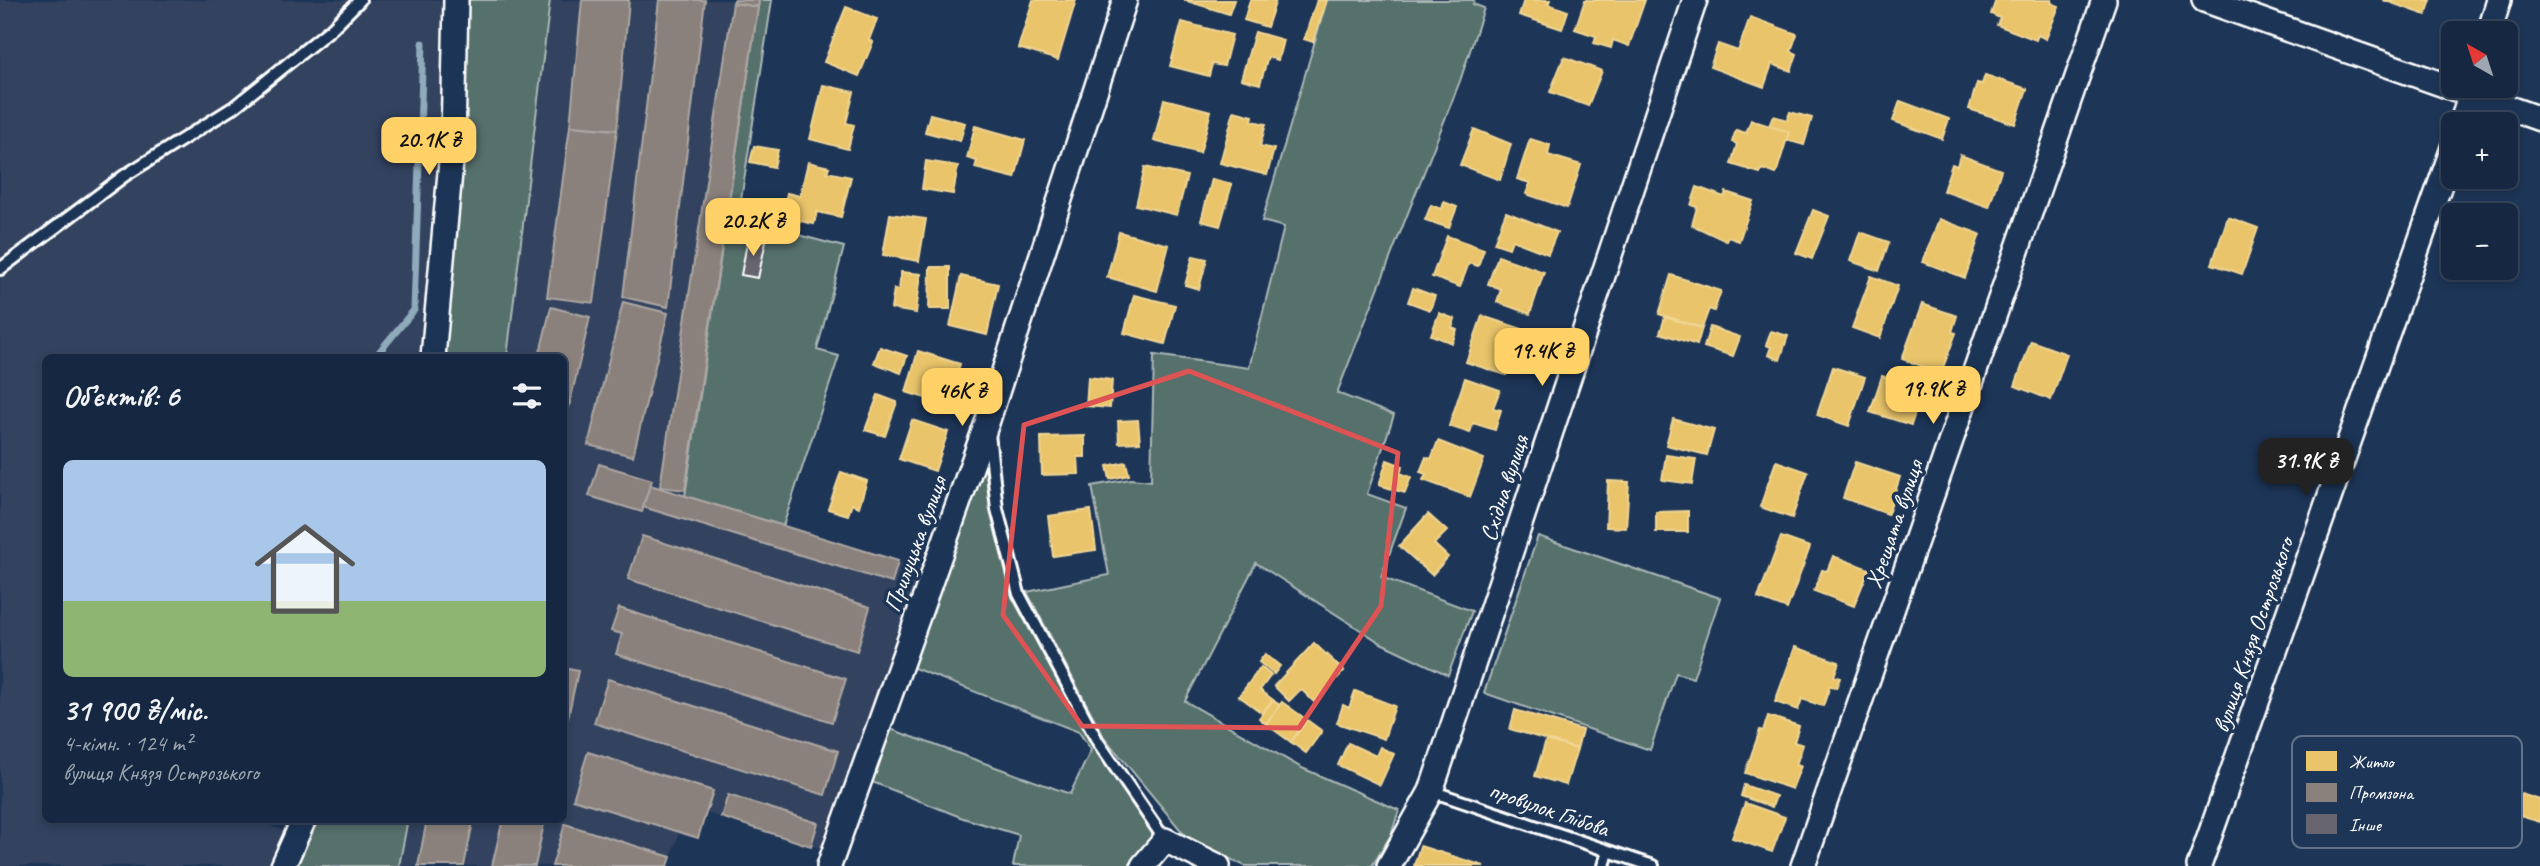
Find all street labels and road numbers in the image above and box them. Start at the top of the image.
street label: Східна вулиця [1473,430,1536,545]
street label: Хрещата вулиця [1858,454,1930,592]
street label: Прилуцька вулиця [877,471,954,616]
street label: вулиця Князя Острозького [2206,531,2301,736]
street label: провулок Глібова [1485,775,1614,844]

